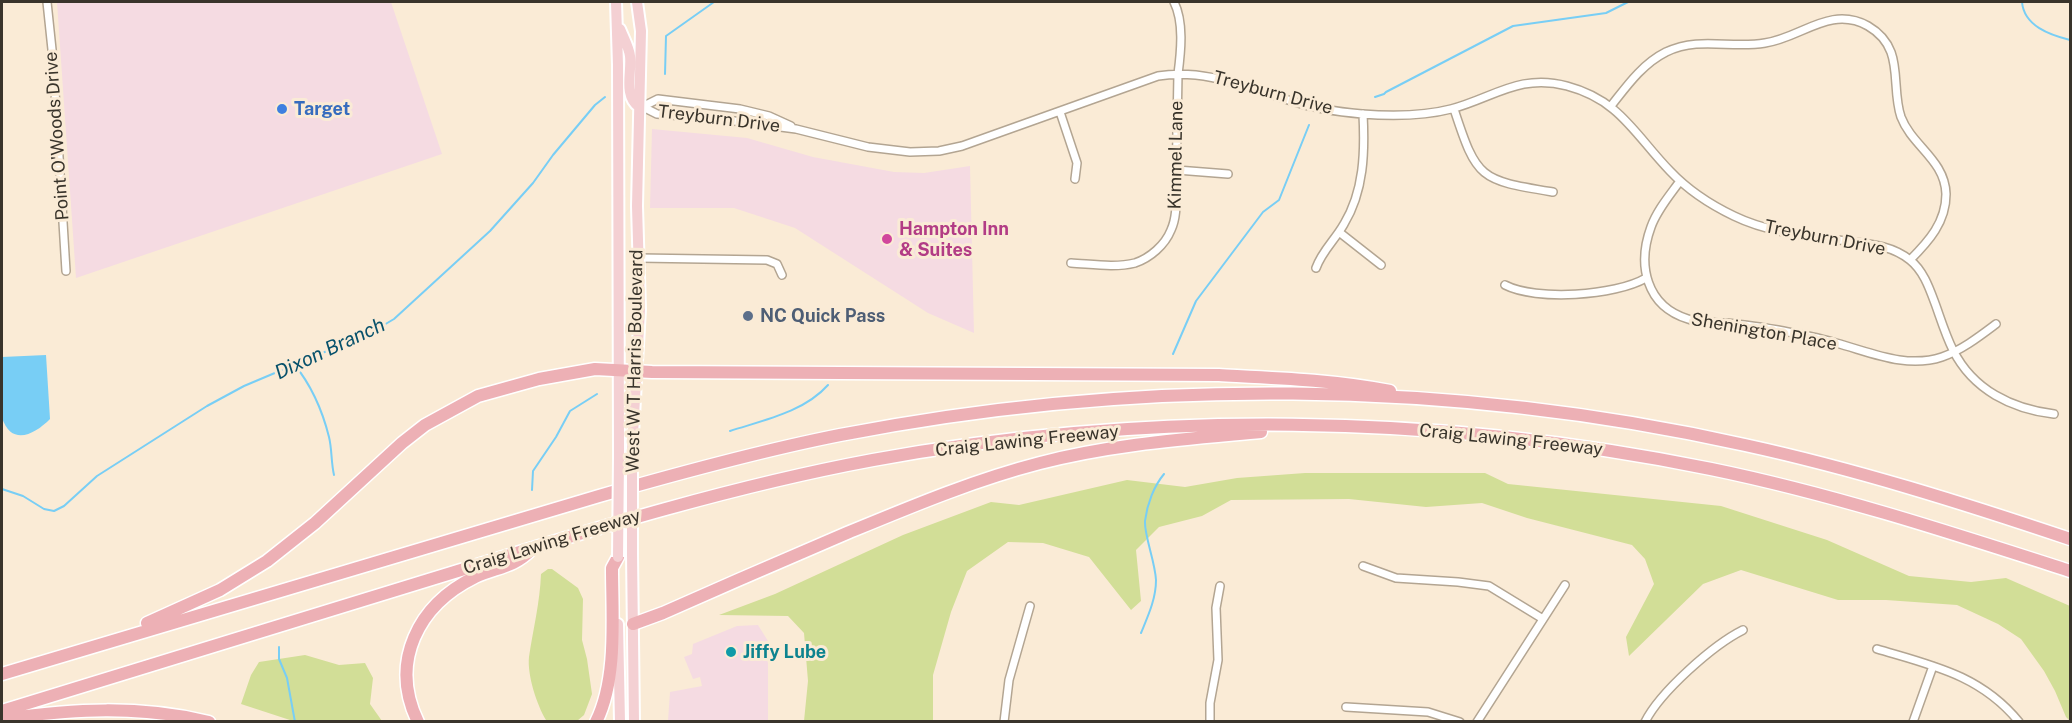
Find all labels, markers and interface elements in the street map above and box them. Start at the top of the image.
street label: Point O'Woods Drive [40,51,74,221]
street label: Treyburn Drive [1211,67,1335,119]
place label: Target [294,98,350,120]
street label: Kimmel Lane [1164,100,1188,210]
street label: Treyburn Drive [657,101,781,137]
marker: Target [275,102,289,116]
street label: Treyburn Drive [1763,216,1887,260]
place label: Hampton Inn & Suites [899,218,1009,260]
marker: Hampton Inn & Suites [880,232,894,246]
street label: West W T Harris Boulevard [622,249,648,473]
place label: NC Quick Pass [760,305,885,327]
marker: NC Quick Pass [741,309,755,323]
street label: Shenington Place [1689,309,1839,355]
water label: Dixon Branch [271,313,389,385]
street label: Craig Lawing Freeway [1418,420,1604,460]
street label: Craig Lawing Freeway [934,421,1120,461]
street label: Craig Lawing Freeway [461,505,643,579]
place label: Jiffy Lube [743,641,826,663]
marker: Jiffy Lube [724,645,738,659]

